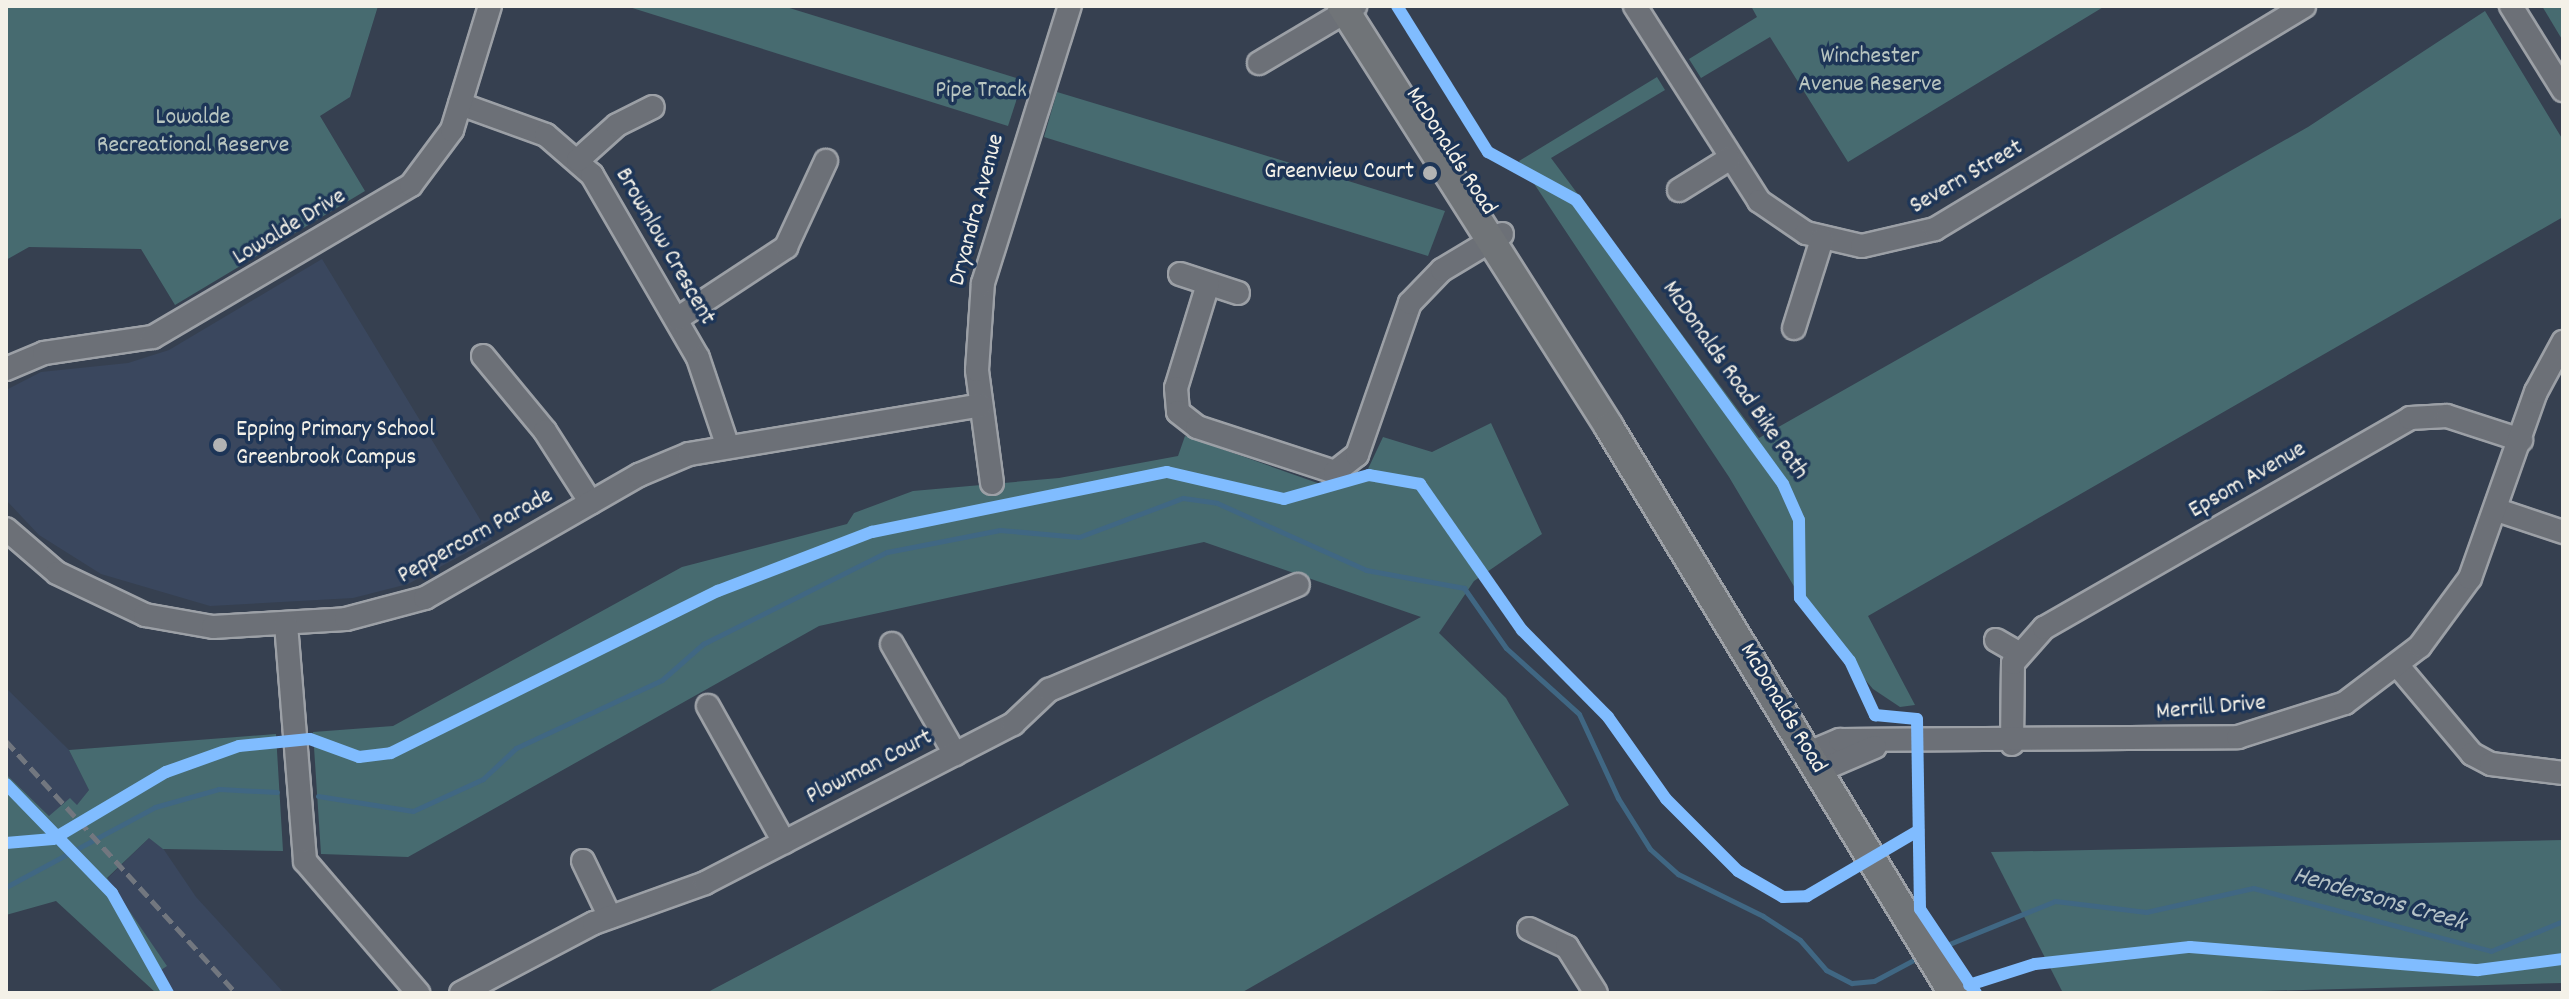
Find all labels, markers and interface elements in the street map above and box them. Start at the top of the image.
park label: Winchester Avenue Reserve [1798,44,1942,100]
park label: Pipe Track [935,78,1027,106]
street label: McDonalds Road [1398,83,1502,221]
park label: Lowalde Recreational Reserve [97,105,289,161]
street label: Dryandra Avenue [944,131,1012,289]
street label: Severn Street [1905,134,2029,222]
place label: Greenview Court [1264,159,1414,187]
street label: Brownlow Crescent [607,163,721,331]
marker: Greenview Court [1421,164,1439,182]
street label: Lowalde Drive [228,183,352,273]
street label: McDonalds Road Bike Path [1655,276,1813,486]
place label: Epping Primary School Greenbrook Campus [236,417,435,473]
marker: Epping Primary School Greenbrook Campus [211,436,229,454]
street label: Epsom Avenue [2184,436,2312,526]
street label: Peppercorn Parade [393,482,559,592]
street label: McDonalds Road [1732,639,1832,779]
street label: Merrill Drive [2155,690,2267,728]
street label: Plowman Court [802,724,938,812]
water label: Hendersons Creek [2289,861,2469,939]

